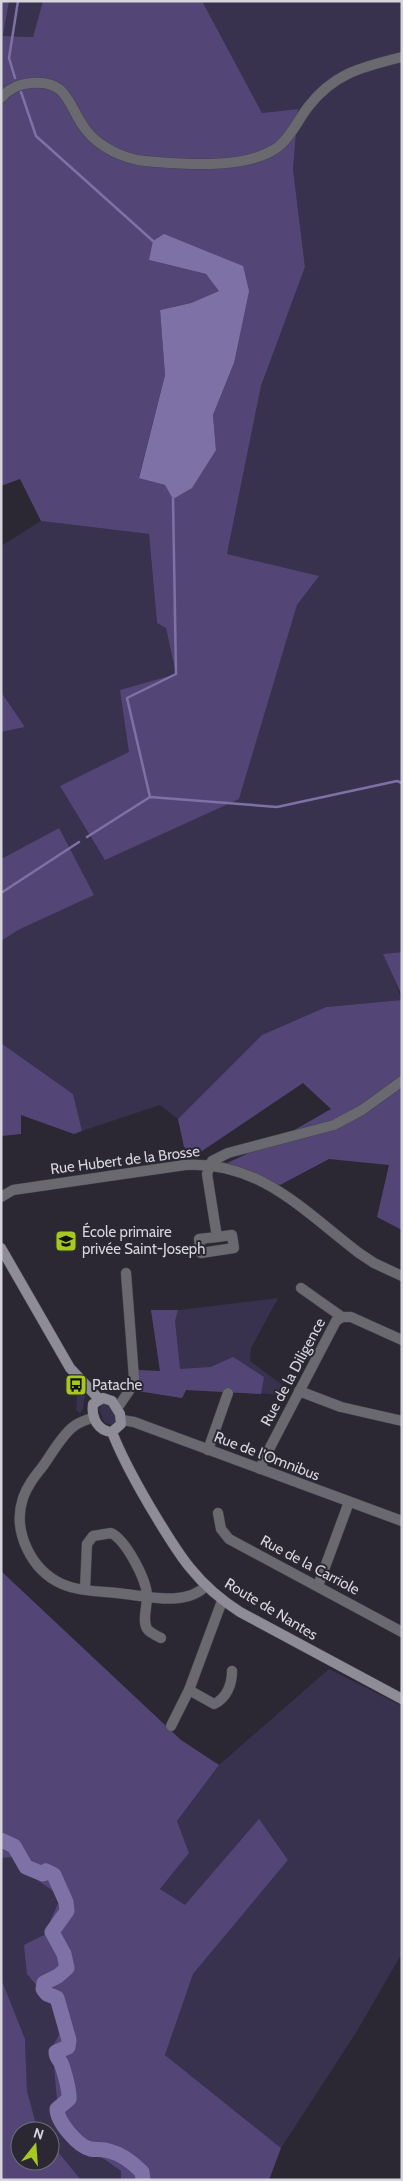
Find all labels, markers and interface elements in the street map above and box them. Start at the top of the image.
street label: Rue Hubert de la Brosse [49,1142,201,1178]
place label: École primaire privée Saint-Joseph [82,1222,205,1258]
school or university icon: École primaire privée Saint-Joseph [54,1229,78,1253]
street label: Rue de la Diligence [257,1315,329,1429]
bus stop icon: Patache [64,1373,88,1397]
place label: Patache [92,1376,143,1394]
street label: Rue de l'Omnibus [212,1428,322,1484]
street label: Rue de la Carriole [257,1531,363,1599]
street label: Route de Nantes [221,1574,321,1644]
north arrow [10,2121,60,2171]
text: N [31,2124,46,2144]

